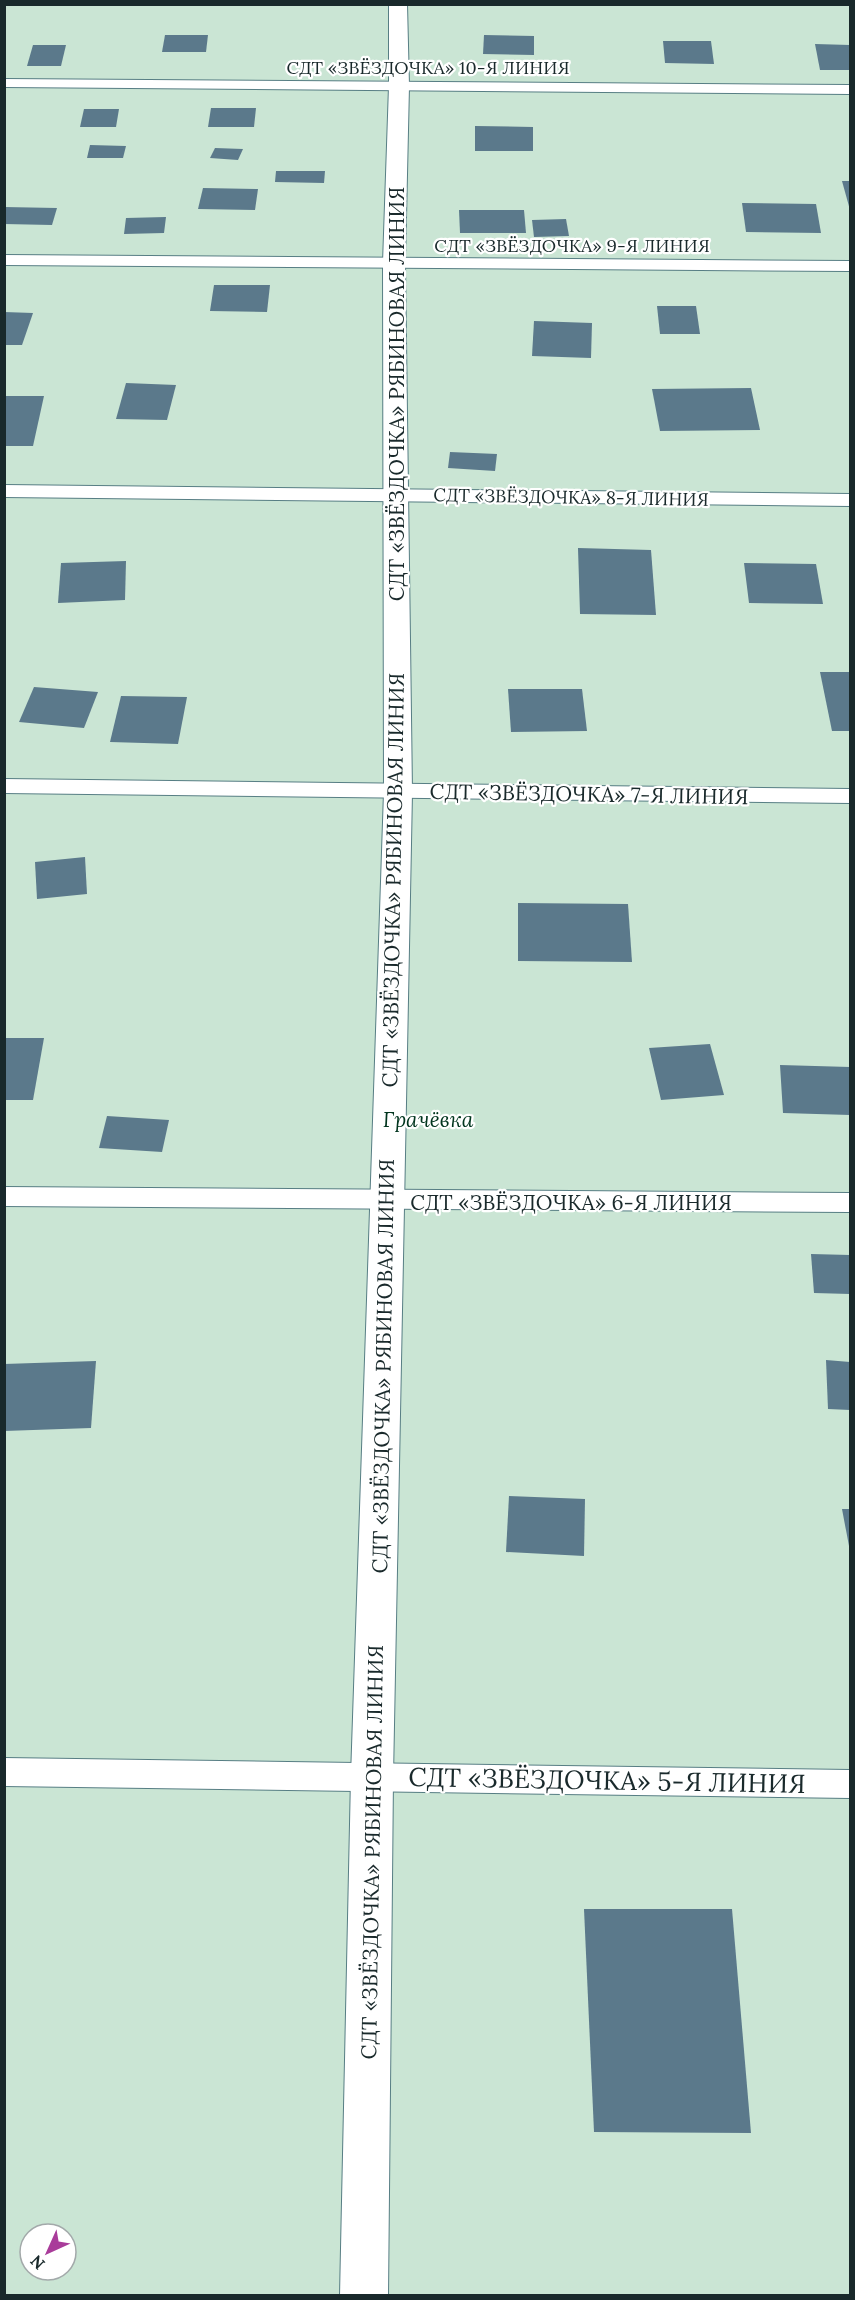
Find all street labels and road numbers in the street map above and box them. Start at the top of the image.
street label: СДТ «ЗВЁЗДОЧКА» 10-Я ЛИНИЯ [286,56,570,79]
street label: СДТ «ЗВЁЗДОЧКА» РЯБИНОВАЯ ЛИНИЯ [383,187,410,601]
street label: СДТ «ЗВЁЗДОЧКА» 9-Я ЛИНИЯ [434,234,710,257]
street label: СДТ «ЗВЁЗДОЧКА» 8-Я ЛИНИЯ [433,483,709,511]
street label: СДТ «ЗВЁЗДОЧКА» РЯБИНОВАЯ ЛИНИЯ [376,672,410,1088]
street label: СДТ «ЗВЁЗДОЧКА» 7-Я ЛИНИЯ [429,778,749,810]
street label: СДТ «ЗВЁЗДОЧКА» РЯБИНОВАЯ ЛИНИЯ [366,1158,400,1574]
street label: СДТ «ЗВЁЗДОЧКА» 6-Я ЛИНИЯ [410,1189,732,1216]
street label: СДТ «ЗВЁЗДОЧКА» РЯБИНОВАЯ ЛИНИЯ [355,1644,389,2060]
street label: СДТ «ЗВЁЗДОЧКА» 5-Я ЛИНИЯ [408,1760,806,1800]

